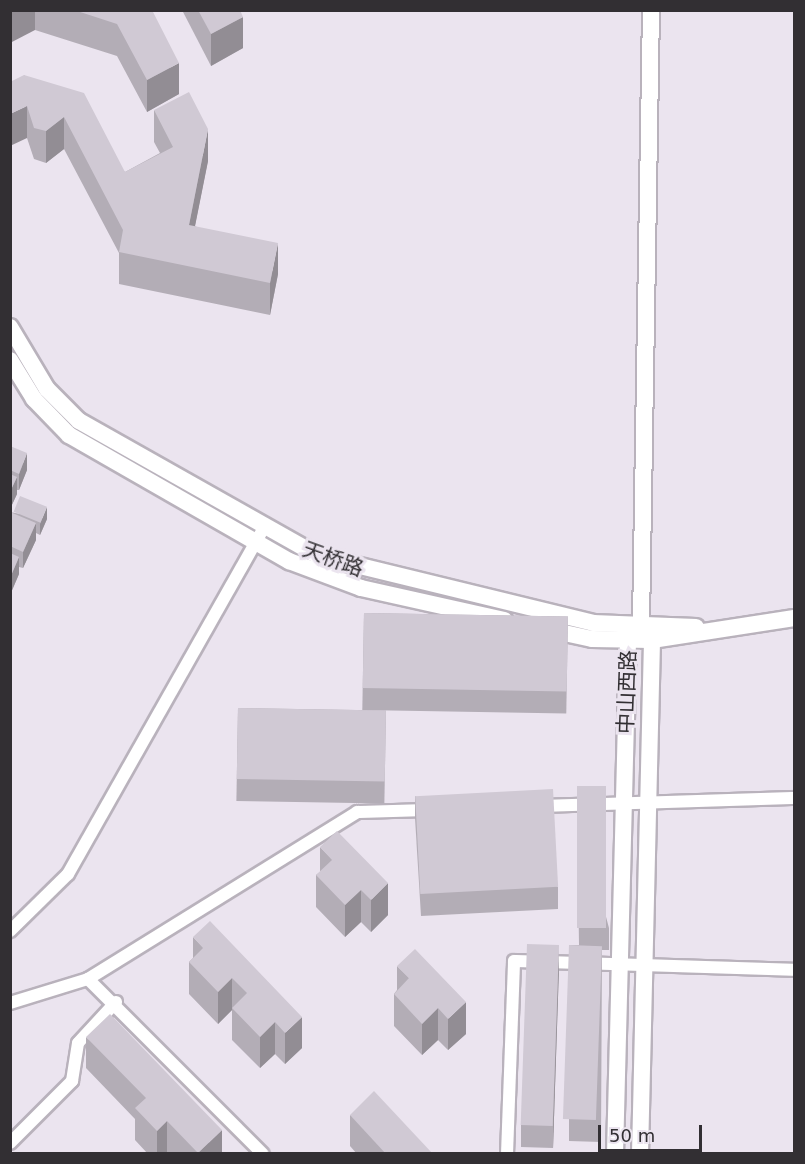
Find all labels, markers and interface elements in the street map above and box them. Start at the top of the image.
street label: 天桥路 [299,536,367,582]
street label: 中山西路 [613,650,641,734]
scale bar [601,1113,704,1151]
text: 50 m [609,1125,655,1146]

